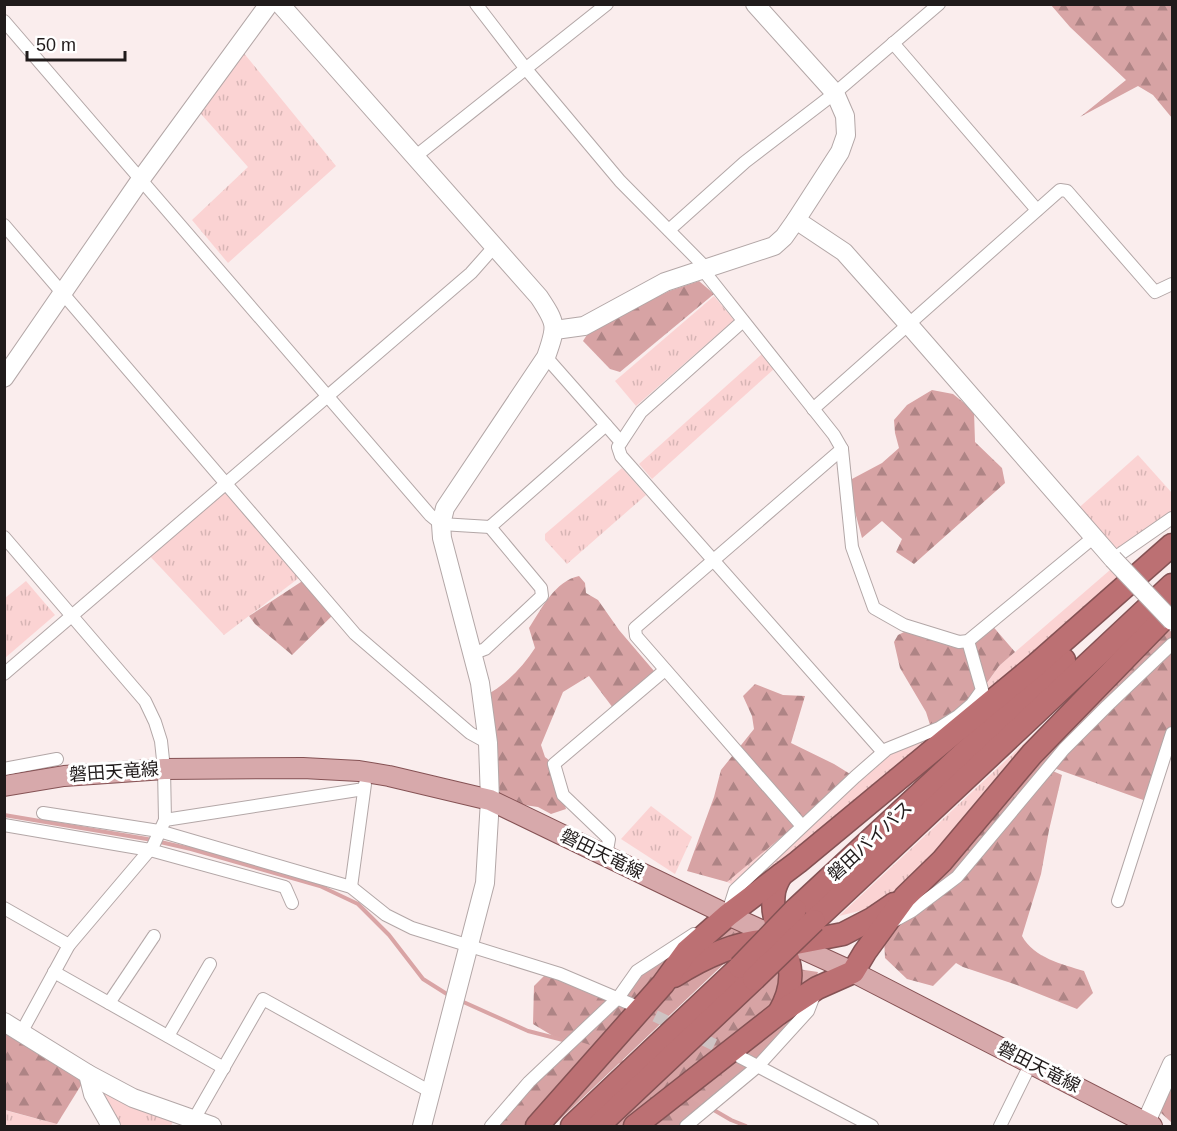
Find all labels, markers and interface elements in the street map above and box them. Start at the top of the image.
scale bar [27,24,124,62]
text: 50 m [36,35,76,55]
street label: 磐田天竜線 [68,759,160,785]
street label: 磐田バイパス [824,797,916,885]
street label: 磐田天竜線 [557,825,647,883]
street label: 磐田天竜線 [994,1038,1084,1096]

